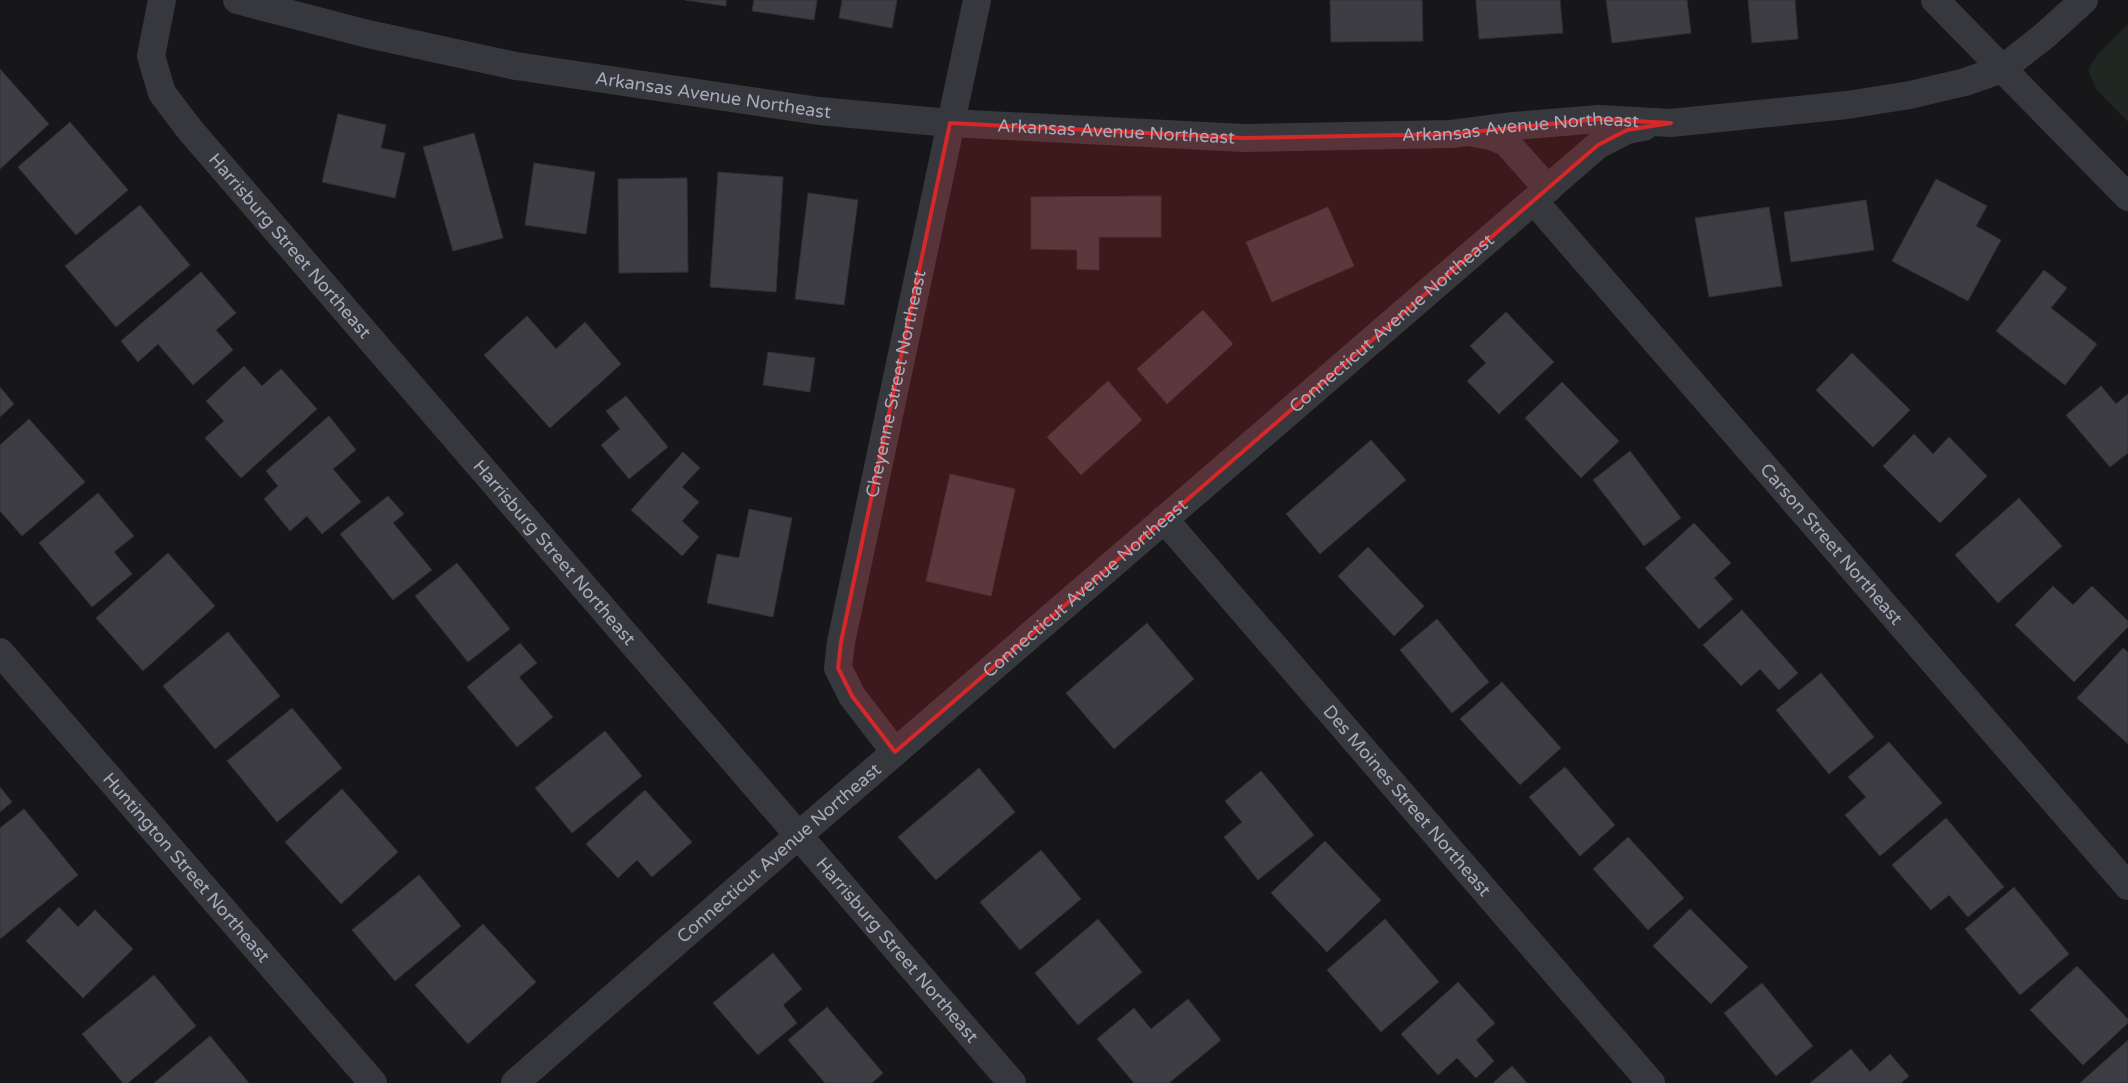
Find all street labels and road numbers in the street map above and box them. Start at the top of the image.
street label: Arkansas Avenue Northeast [594,67,832,123]
street label: Arkansas Avenue Northeast [1402,108,1640,146]
street label: Arkansas Avenue Northeast [997,114,1236,149]
street label: Harrisburg Street Northeast [204,149,376,343]
street label: Connecticut Avenue Northeast [1285,229,1499,418]
street label: Cheyenne Street Northeast [861,268,931,500]
street label: Harrisburg Street Northeast [468,455,640,650]
street label: Carson Street Northeast [1755,459,1908,629]
street label: Connecticut Avenue Northeast [978,494,1192,682]
street label: Des Moines Street Northeast [1319,700,1496,901]
street label: Connecticut Avenue Northeast [672,758,885,948]
street label: Huntington Street Northeast [98,768,275,967]
street label: Harrisburg Street Northeast [811,853,983,1047]

